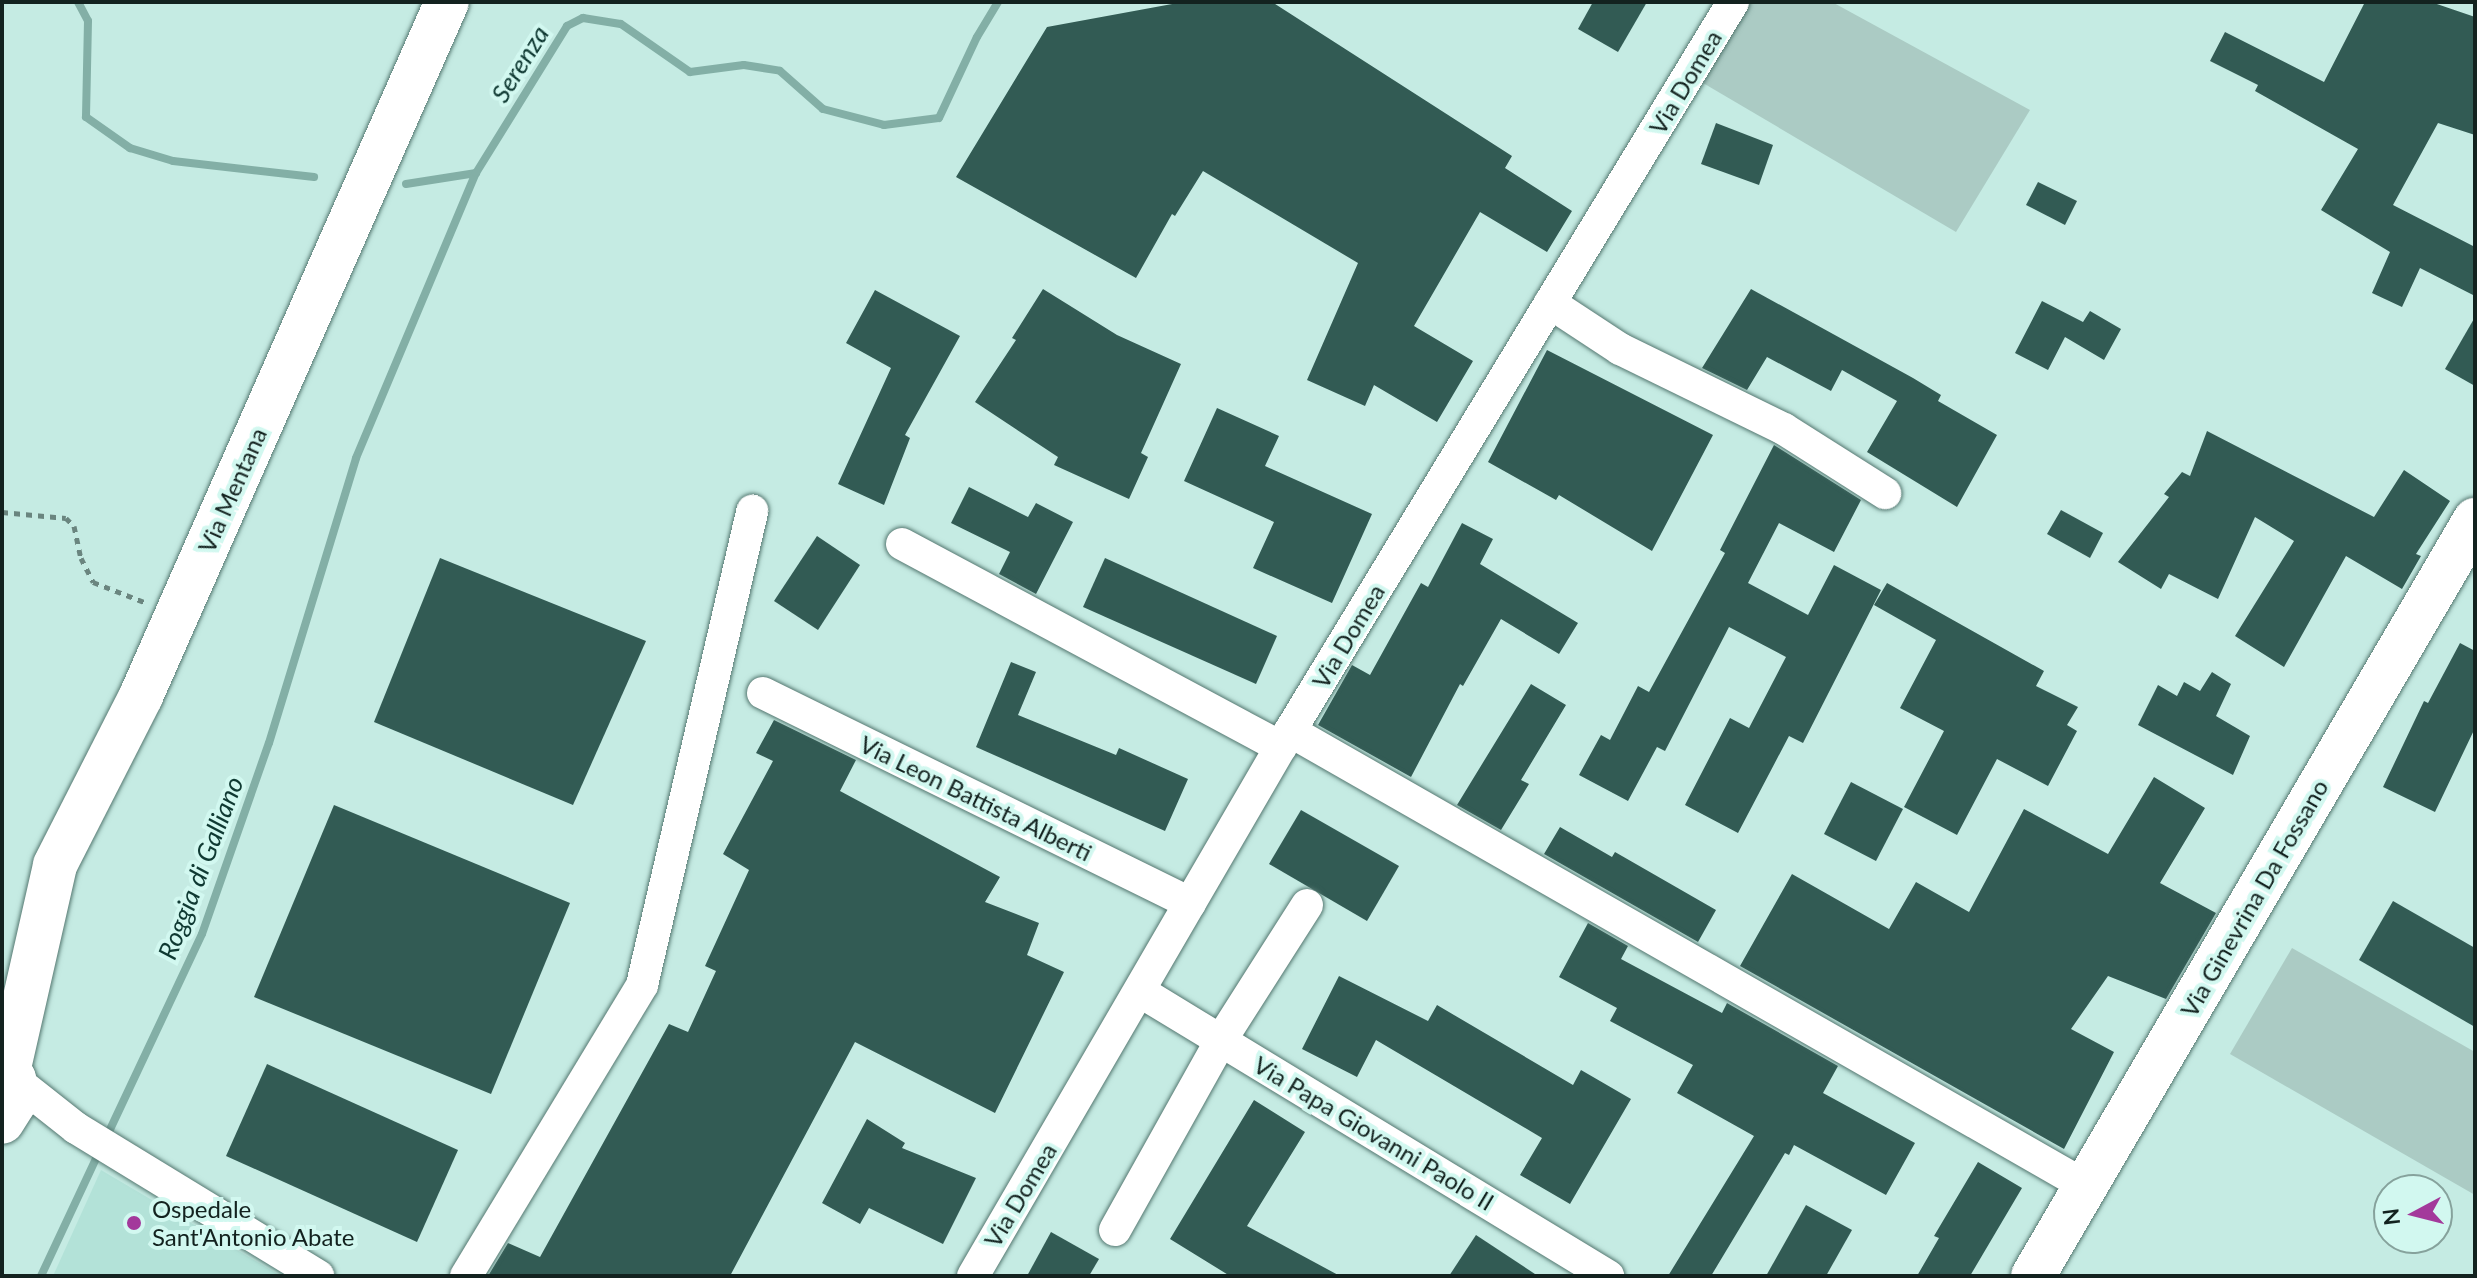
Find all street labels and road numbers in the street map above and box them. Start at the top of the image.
street label: Via Domea [1643,25,1727,139]
street label: Via Mentana [192,423,272,557]
street label: Via Domea [1306,579,1390,693]
street label: Via Leon Battista Alberti [855,729,1097,867]
street label: Via Ginevrina Da Fossano [2174,774,2334,1022]
street label: Via Papa Giovanni Paolo II [1249,1050,1499,1216]
street label: Via Domea [978,1138,1062,1252]

